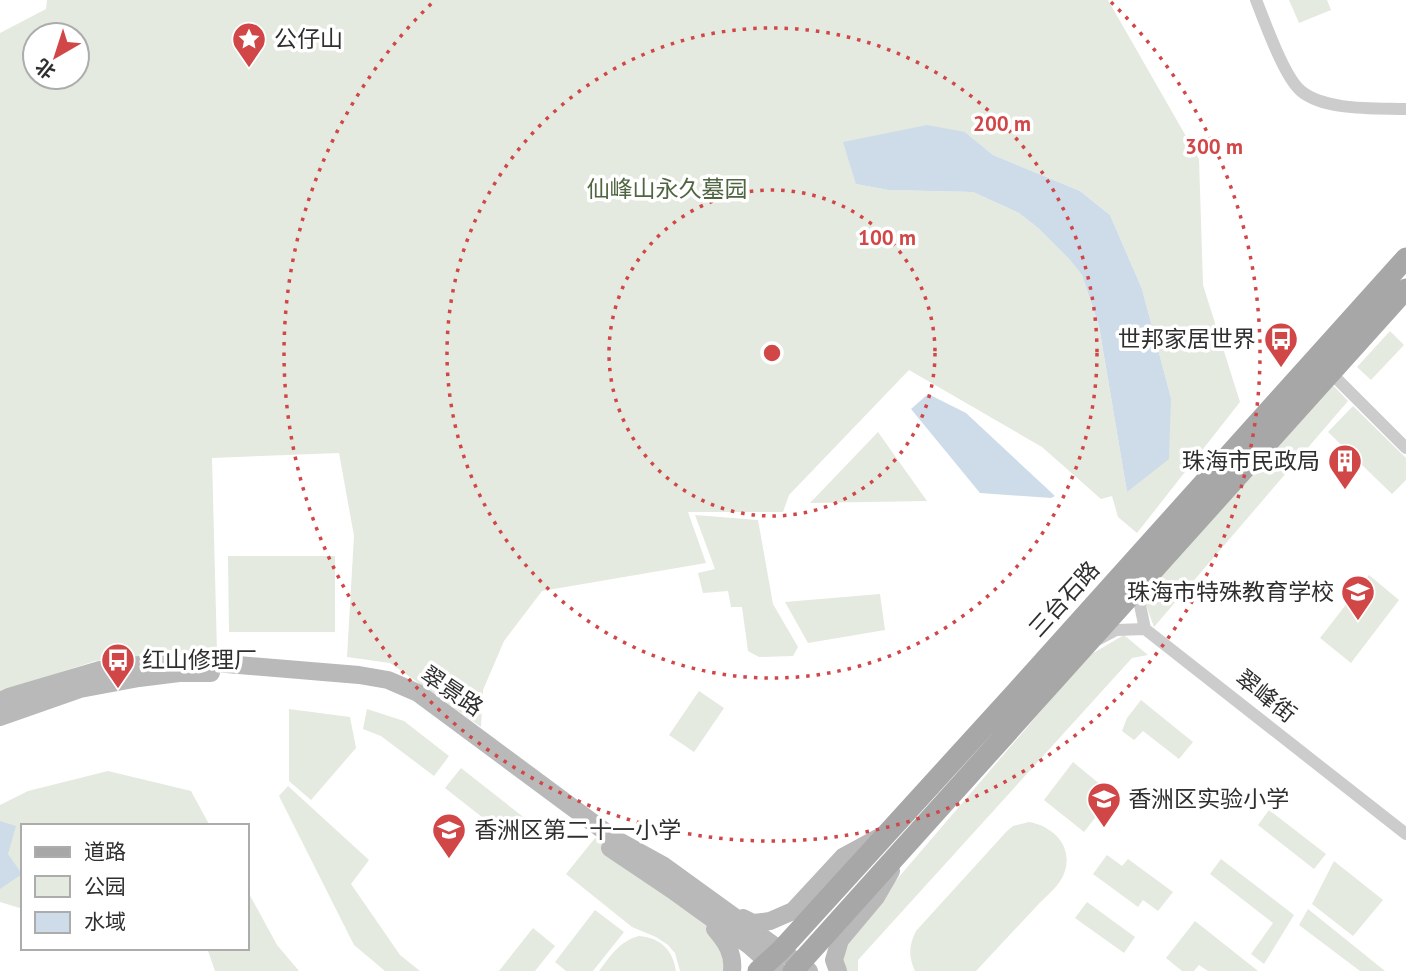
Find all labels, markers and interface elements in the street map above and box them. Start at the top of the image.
place icon: 公仔山 [230,20,268,69]
north arrow [21,21,91,91]
place label: 公仔山 [274,24,343,53]
text: 北 [30,54,60,85]
text: 200 m [973,110,1031,137]
text: 300 m [1185,133,1243,160]
park label: 仙峰山永久墓园 [587,174,748,203]
text: 100 m [858,224,916,251]
bus stop icon: 世邦家居世界 [1262,320,1300,369]
place label: 世邦家居世界 [1118,324,1256,353]
centre of rings [760,341,784,365]
building icon: 珠海市民政局 [1326,442,1364,491]
place label: 珠海市民政局 [1182,446,1320,475]
street label: 三台石路 [1022,555,1105,643]
school or university icon: 珠海市特殊教育学校 [1339,573,1377,622]
place label: 珠海市特殊教育学校 [1127,577,1334,606]
bus stop icon: 红山修理厂 [99,641,137,690]
place label: 红山修理厂 [142,645,257,674]
street label: 翠景路 [416,659,489,722]
street label: 翠峰街 [1230,663,1302,728]
school or university icon: 香洲区实验小学 [1085,780,1123,829]
place label: 香洲区实验小学 [1128,784,1289,813]
school or university icon: 香洲区第二十一小学 [430,811,468,860]
place label: 香洲区第二十一小学 [474,815,681,844]
legend [21,824,248,950]
text: 道路 [84,838,126,865]
text: 公园 [84,873,126,900]
text: 水域 [84,908,126,935]

